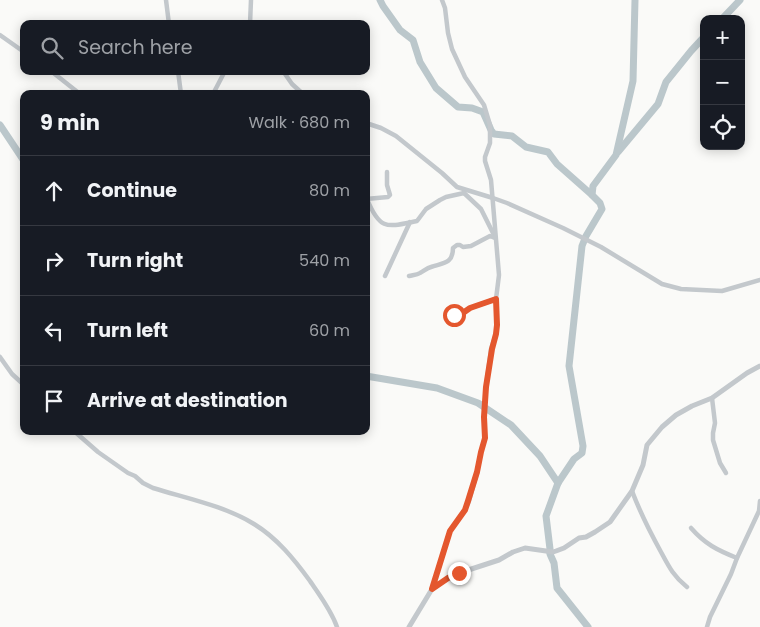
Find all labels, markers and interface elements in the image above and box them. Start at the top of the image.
map controls [700,15,745,150]
button: + [700,15,745,60]
search box [20,20,370,75]
icon: search [38,34,66,62]
text: Search here [78,34,192,61]
button: − [700,60,745,105]
button: locate [700,105,745,150]
text: 9 min [40,108,100,137]
text: Walk · 680 m [248,111,350,134]
icon: ahead [40,177,68,205]
text: Continue [87,177,177,204]
text: 80 m [309,179,350,202]
icon: right [40,247,68,275]
text: Turn right [87,247,183,274]
text: 540 m [299,249,350,272]
route start [443,304,466,327]
icon: left [40,317,68,345]
text: Turn left [87,317,168,344]
text: 60 m [309,319,350,342]
icon: arrive [40,387,68,415]
text: Arrive at destination [87,387,288,414]
route end [448,562,471,585]

